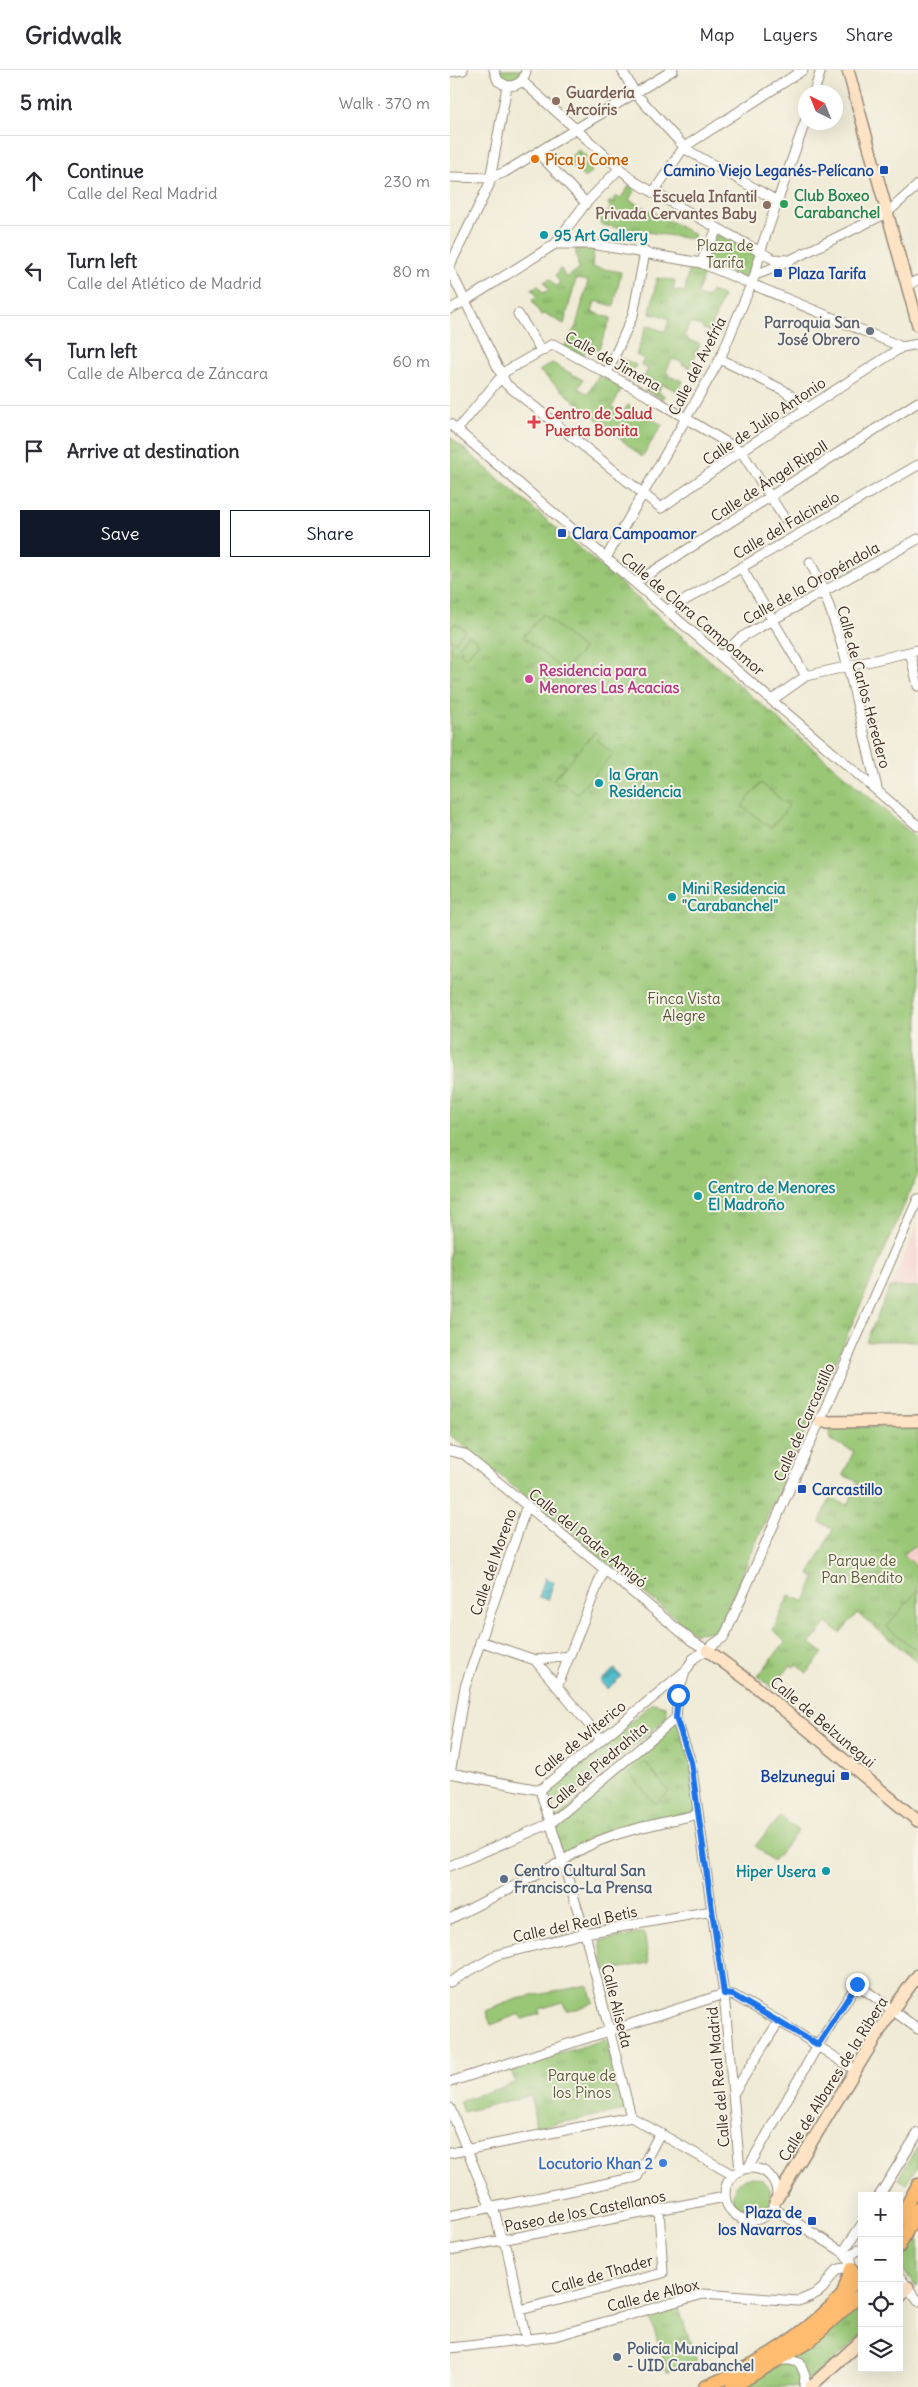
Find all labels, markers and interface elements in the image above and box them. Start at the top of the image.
text: Gridwalk [25,20,122,50]
text: Map [699,23,734,46]
text: Layers [762,23,818,46]
text: Share [846,23,893,46]
place label: Guardería Arcoíris [566,83,635,119]
north arrow [798,85,843,130]
text: 5 min [20,89,72,116]
text: Walk · 370 m [339,93,430,113]
marker: Guardería Arcoíris [550,95,562,107]
place label: Pica y Come [545,150,629,170]
marker: Pica y Come [529,153,541,165]
text: Continue [67,159,144,183]
place label: Camino Viejo Leganés-Pelícano [663,161,875,181]
marker: Camino Viejo Leganés-Pelícano [878,164,890,176]
icon: ahead [20,167,48,195]
text: 230 m [384,171,430,191]
text: Calle del Real Madrid [67,183,217,203]
place label: Club Boxeo Carabanchel [794,186,880,222]
place label: Escuela Infantil Privada Cervantes Baby [595,187,757,224]
marker: Club Boxeo Carabanchel [778,198,790,210]
marker: Escuela Infantil Privada Cervantes Baby [761,199,773,211]
place label: 95 Art Gallery [554,226,648,246]
marker: 95 Art Gallery [538,229,550,241]
park label: Plaza de Tarifa [697,236,753,272]
text: Turn left [67,249,137,273]
icon: left [20,257,48,285]
text: 80 m [392,261,430,281]
place label: Plaza Tarifa [788,264,867,283]
marker: Plaza Tarifa [772,267,784,279]
text: Calle del Atlético de Madrid [67,273,262,293]
street label: Calle del Avefría [664,313,730,419]
place label: Parroquia San José Obrero [764,313,861,349]
marker: Parroquia San José Obrero [864,325,876,337]
street label: Calle de Jimena [562,327,665,395]
text: Turn left [67,339,137,363]
icon: left [20,347,48,375]
text: 60 m [392,351,430,371]
text: Calle de Alberca de Záncara [67,363,268,383]
street label: Calle de Julio Antonio [699,373,829,469]
place label: Centro de Salud Puerta Bonita [545,404,653,440]
marker: Centro de Salud Puerta Bonita [527,415,541,429]
street label: Calle de Ángel Ripoll [707,436,831,526]
icon: arrive [20,437,48,465]
text: Arrive at destination [67,439,240,463]
street label: Calle del Falcinelo [729,487,843,563]
button: Save [20,510,220,557]
button: Share [230,510,430,557]
place label: Clara Campoamor [572,524,697,544]
marker: Clara Campoamor [556,527,568,539]
street label: Calle de la Oropéndola [739,537,883,628]
street label: Calle de Clara Campoamor [617,548,769,680]
street label: Calle de Carlos Heredero [833,604,895,770]
place label: Residencia para Menores Las Acacias [539,661,680,697]
marker: Residencia para Menores Las Acacias [523,673,535,685]
place label: la Gran Residencia [609,765,682,801]
marker: la Gran Residencia [593,777,605,789]
place label: Mini Residencia "Carabanchel" [682,879,786,915]
marker: Mini Residencia "Carabanchel" [666,891,678,903]
park label: Finca Vista Alegre [647,989,721,1025]
place label: Centro de Menores El Madroño [708,1178,836,1214]
marker: Centro de Menores El Madroño [692,1190,704,1202]
street label: Calle de Carcastillo [769,1360,839,1484]
place label: Carcastillo [812,1480,883,1499]
marker: Carcastillo [796,1483,808,1495]
street label: Calle del Padre Amigó [525,1484,651,1592]
street label: Calle del Moreno [466,1506,520,1618]
park label: Parque de Pan Bendito [821,1551,903,1587]
street label: Calle de Belzunegui [767,1672,879,1772]
route start [667,1684,690,1707]
street label: Calle de Witerico [530,1696,630,1782]
street label: Calle de Piedrahíta [542,1718,652,1814]
place label: Belzunegui [761,1767,835,1787]
marker: Belzunegui [839,1770,851,1782]
place label: Centro Cultural San Francisco-La Prensa [514,1861,653,1897]
place label: Hiper Usera [736,1862,816,1882]
marker: Hiper Usera [820,1865,832,1877]
marker: Centro Cultural San Francisco-La Prensa [498,1873,510,1885]
street label: Calle del Real Betis [511,1902,639,1946]
street label: Calle Aliseda [597,1962,637,2050]
route end [846,1973,869,1996]
street label: Calle de Albares de la Ribera [774,1993,892,2165]
street label: Calle del Real Madrid [702,2006,734,2148]
park label: Parque de los Pinos [548,2066,616,2102]
place label: Locutorio Khan 2 [538,2154,653,2173]
marker: Locutorio Khan 2 [657,2157,669,2169]
street label: Paseo de los Castellanos [503,2186,668,2236]
map controls [858,2192,903,2372]
button: + [858,2192,903,2237]
place label: Plaza de los Navarros [718,2203,802,2239]
marker: Plaza de los Navarros [806,2215,818,2227]
button: − [858,2237,903,2282]
street label: Calle de Thader [549,2250,655,2298]
street label: Calle de Albox [605,2274,701,2316]
button: locate [858,2282,903,2327]
button: layers [858,2327,903,2372]
place label: Policía Municipal - UID Carabanchel [627,2339,754,2375]
marker: Policía Municipal - UID Carabanchel [611,2351,623,2363]

